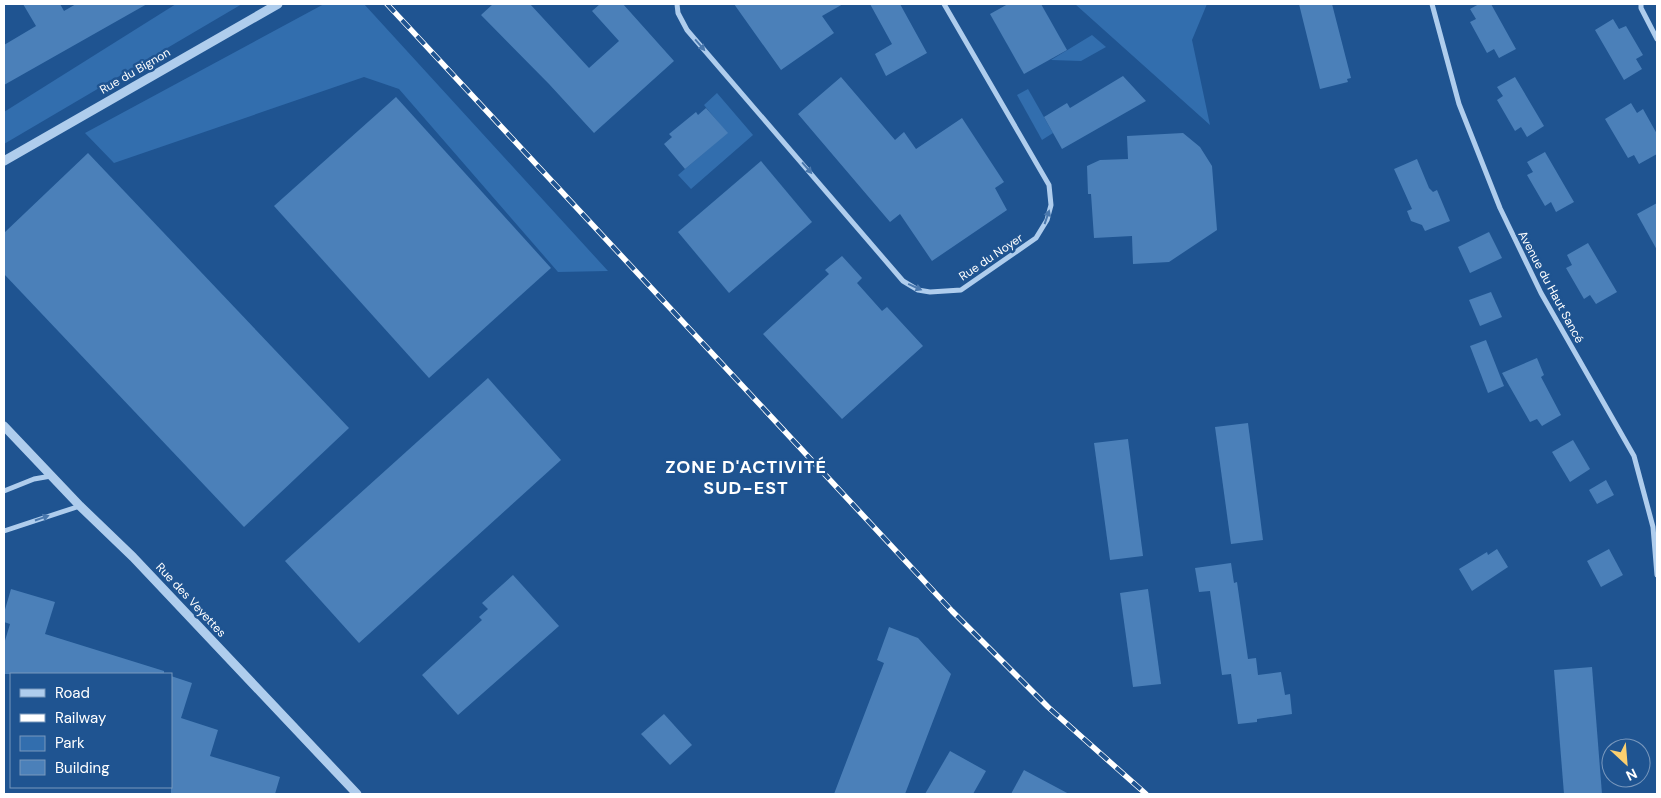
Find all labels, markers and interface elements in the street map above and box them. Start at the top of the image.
one-way arrow [694,39,706,51]
street label: Rue du Bignon [97,44,173,98]
one-way arrow [801,161,812,174]
one-way arrow [1044,209,1051,224]
street label: Avenue du Haut Sancé [1515,228,1588,346]
street label: Rue du Noyer [956,229,1027,284]
one-way arrow [908,284,922,292]
district label: ZONE D'ACTIVITÉ SUD-EST [665,455,827,500]
one-way arrow [34,514,49,522]
street label: Rue des Veyettes [152,559,230,641]
legend [10,673,172,788]
text: Road [55,683,90,703]
text: Railway [55,708,107,728]
text: Park [55,733,85,753]
north arrow [1601,738,1651,788]
text: Building [55,758,110,778]
text: N [1623,764,1640,785]

